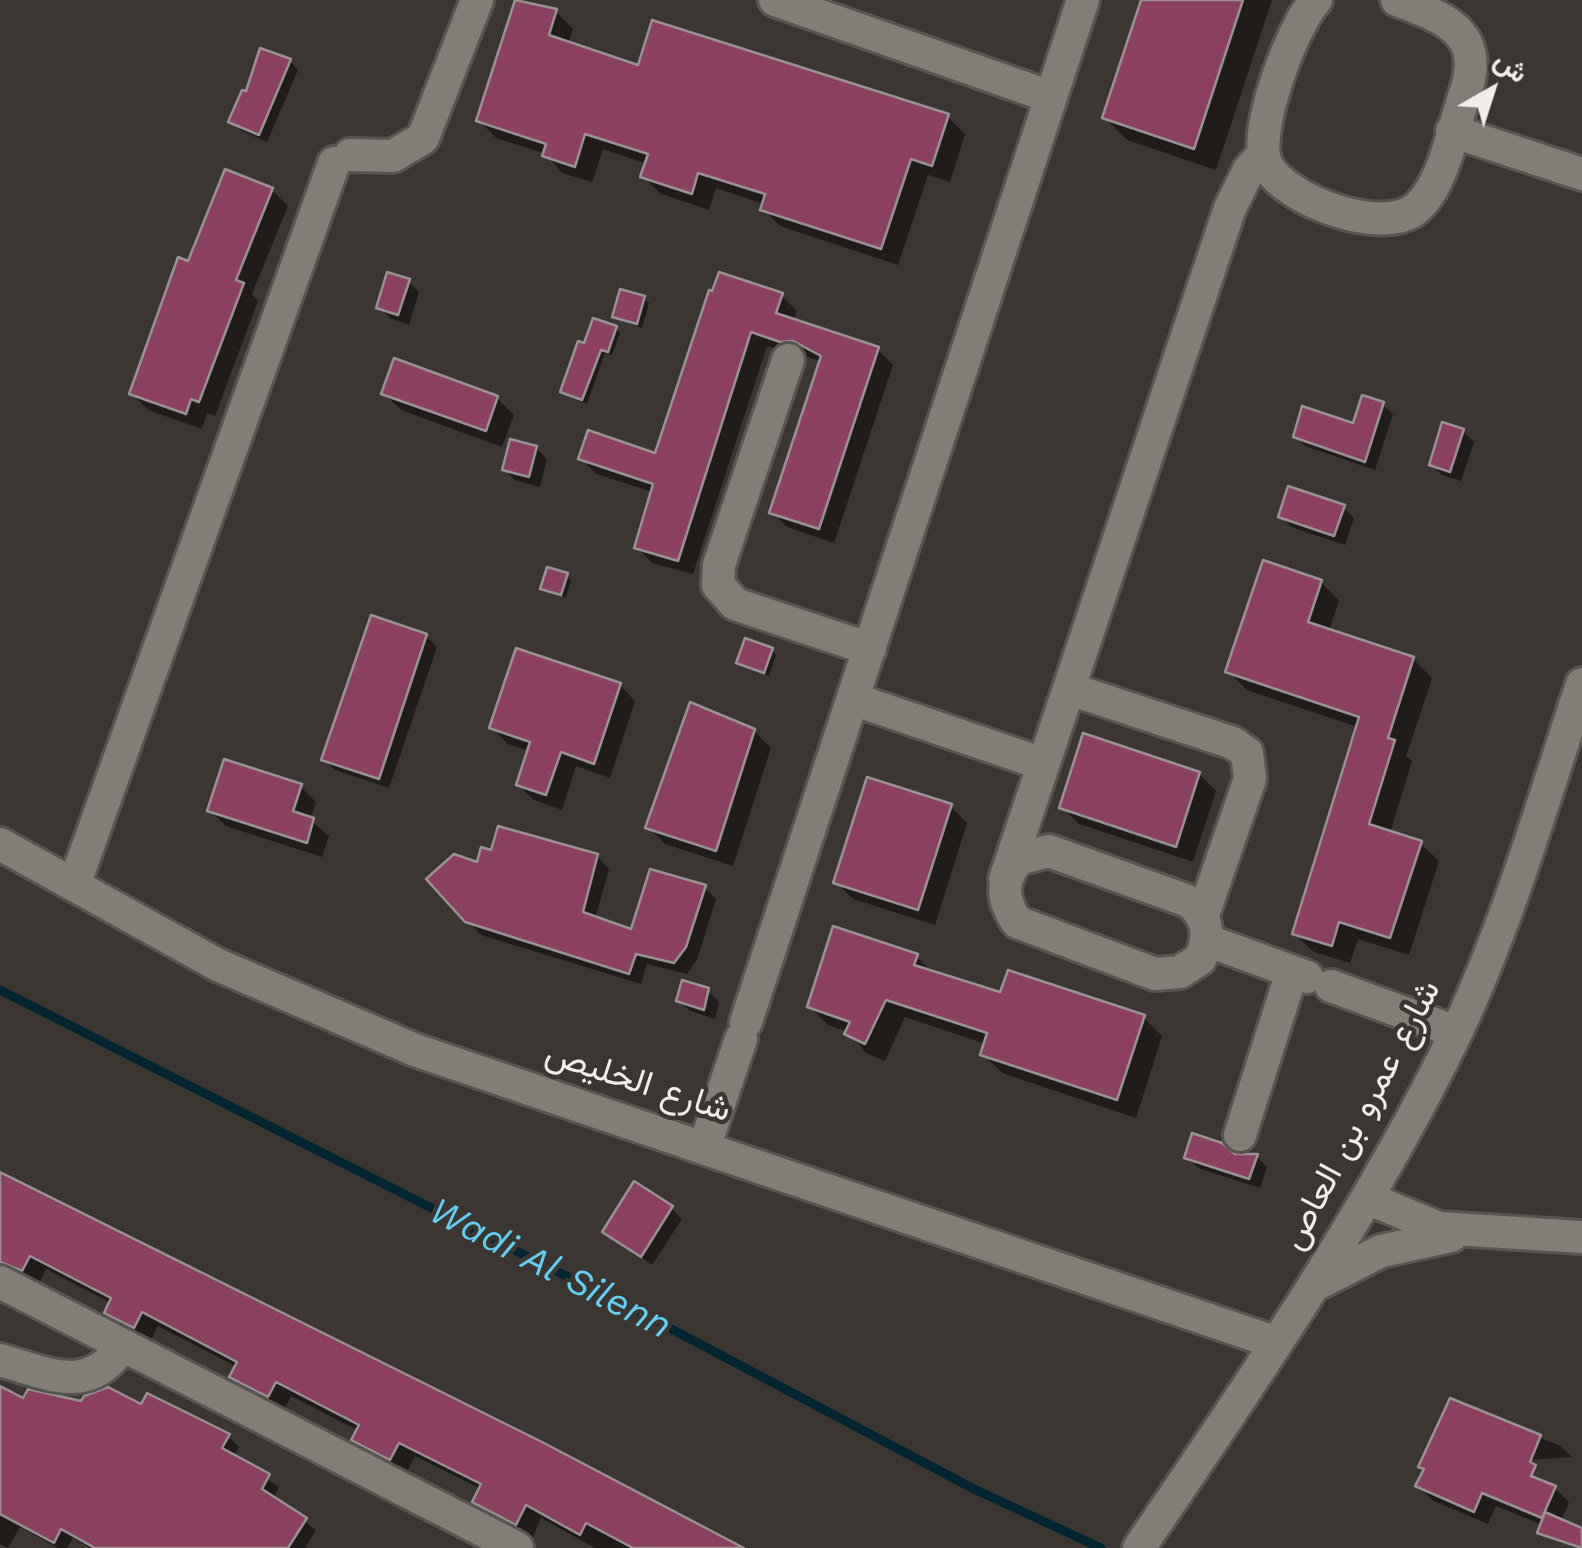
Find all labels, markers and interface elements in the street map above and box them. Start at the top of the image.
north arrow [1442,40,1542,140]
text: ش [1488,43,1535,90]
street label: شارع عمرو بن العاص [1272,973,1450,1257]
street label: شارع الخليص [540,1032,736,1132]
water label: Wadi Al Silenn [422,1189,678,1349]

